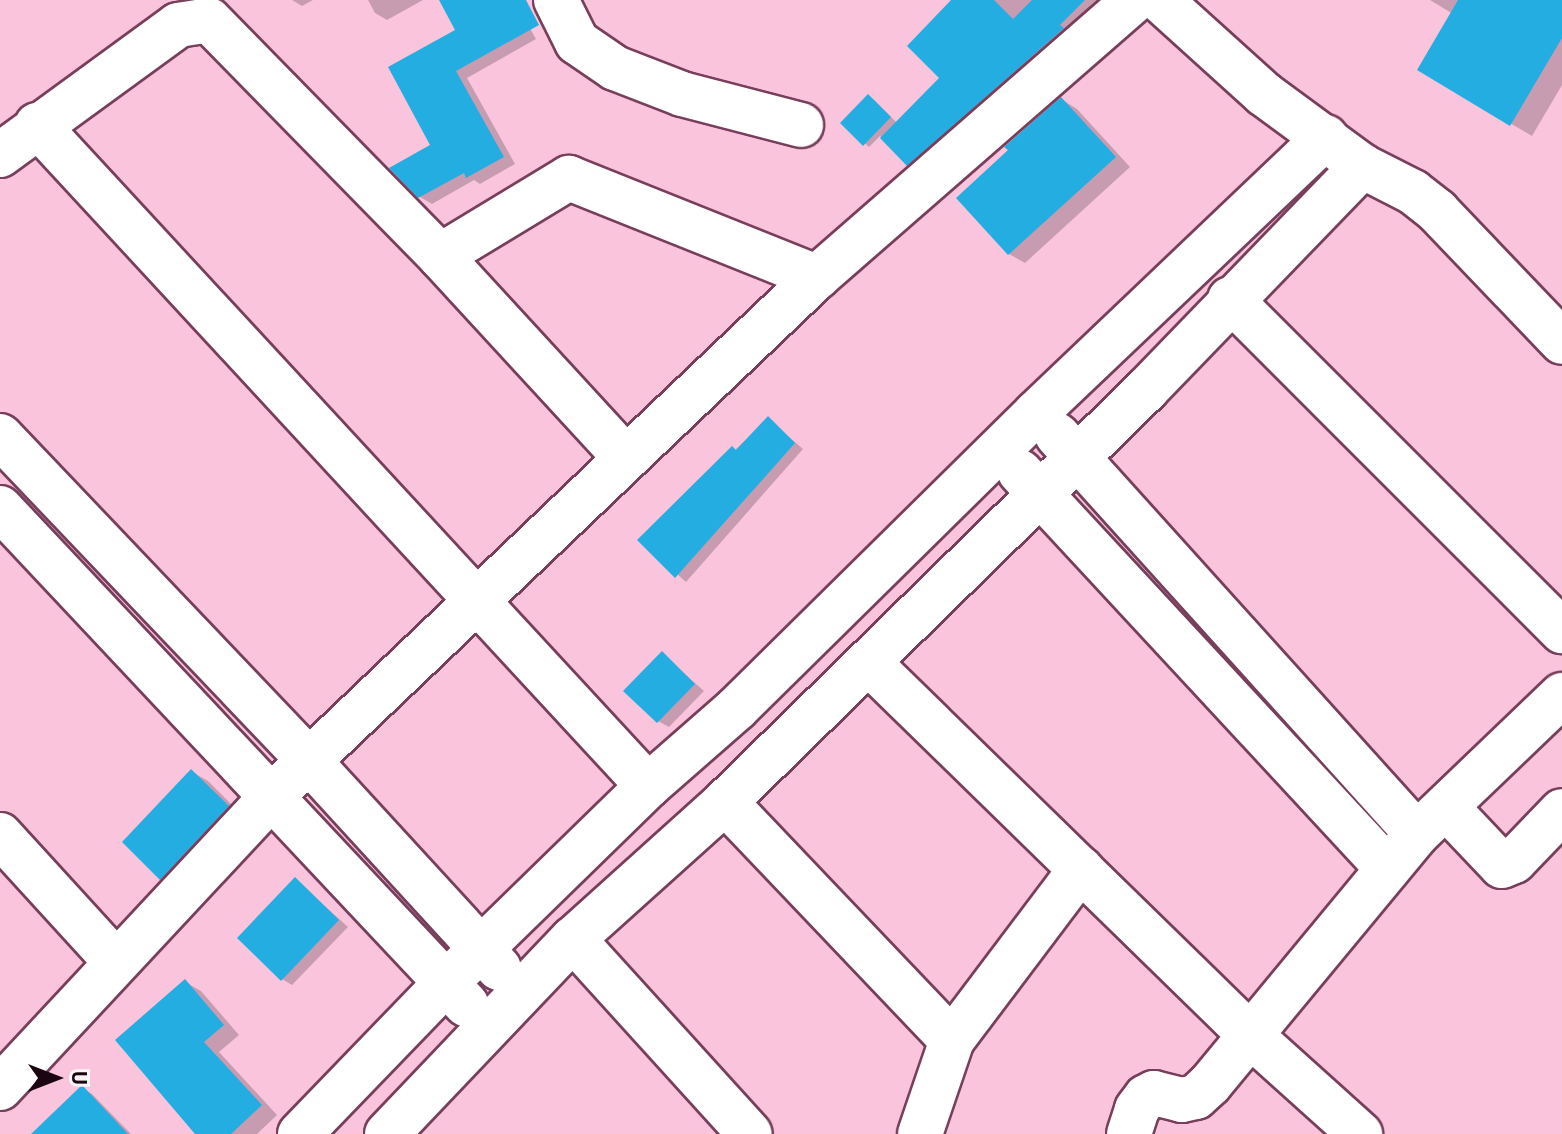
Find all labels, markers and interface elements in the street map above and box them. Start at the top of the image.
north arrow [16,1038,96,1118]
text: U [63,1071,97,1085]

